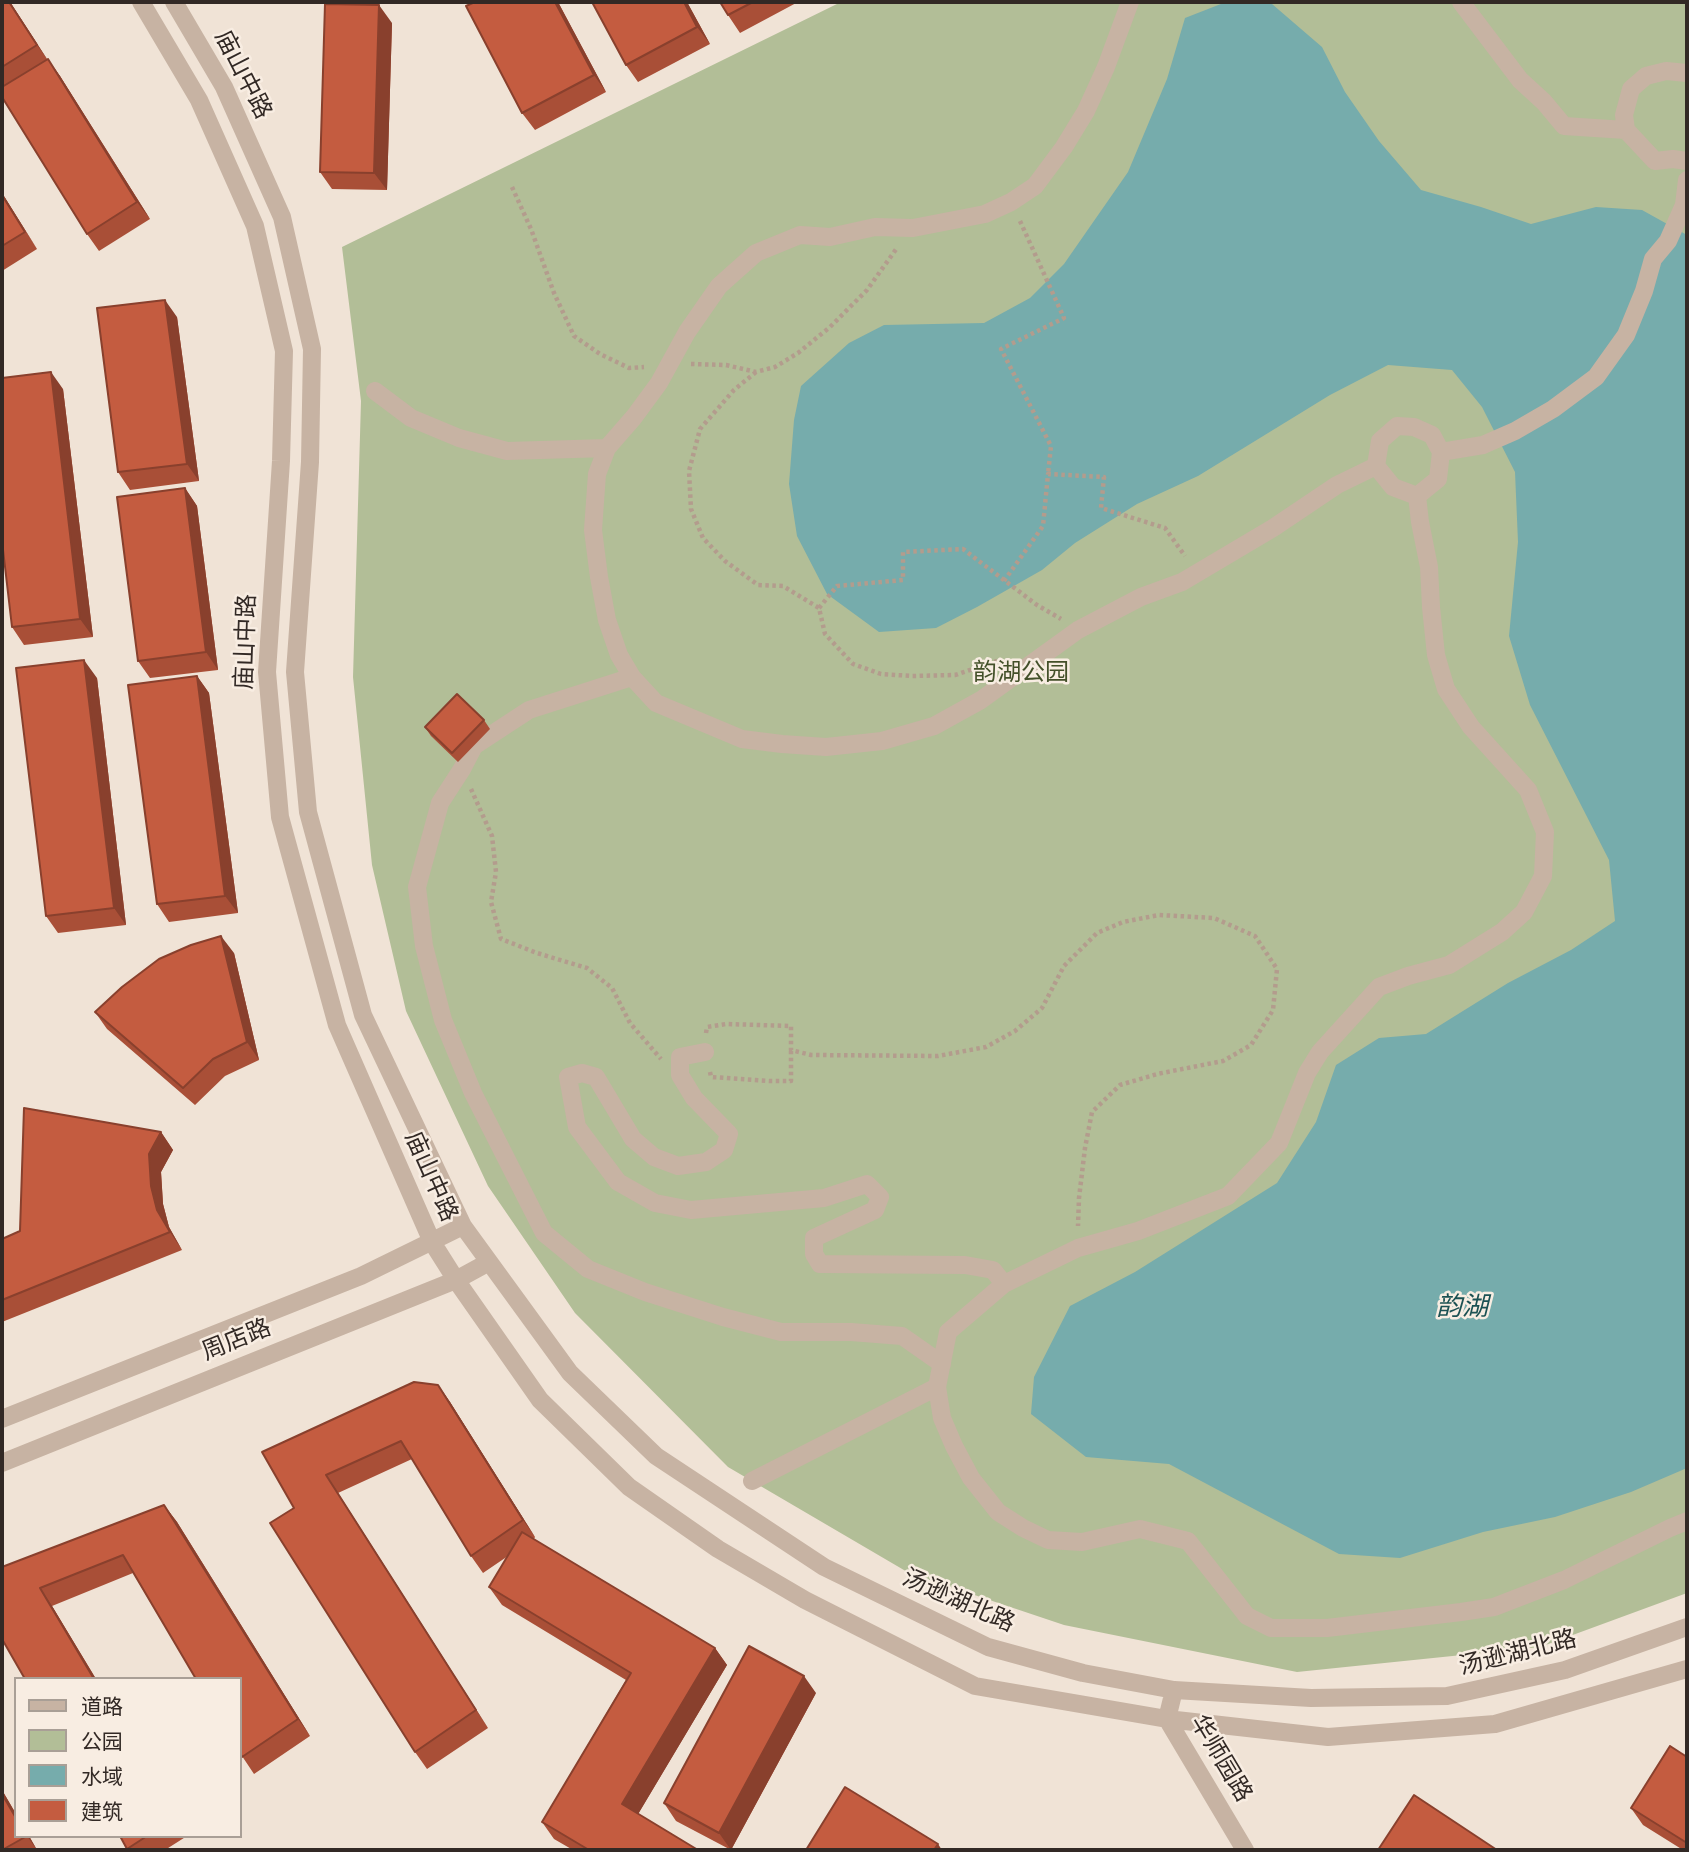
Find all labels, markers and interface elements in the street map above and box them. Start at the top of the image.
street label: 庙山中路 [207,26,277,124]
street label: 庙山中路 [231,594,263,690]
park label: 韵湖公园 [973,660,1069,688]
street label: 庙山中路 [397,1127,463,1227]
water label: 韵湖 [1436,1292,1488,1324]
street label: 周店路 [198,1314,276,1368]
street label: 汤逊湖北路 [897,1564,1019,1640]
street label: 汤逊湖北路 [1456,1626,1580,1682]
legend [14,1677,242,1838]
text: 道路 [81,1692,123,1721]
street label: 华师园路 [1183,1710,1257,1808]
text: 公园 [81,1727,123,1756]
text: 水域 [81,1762,123,1791]
text: 建筑 [81,1797,123,1826]

